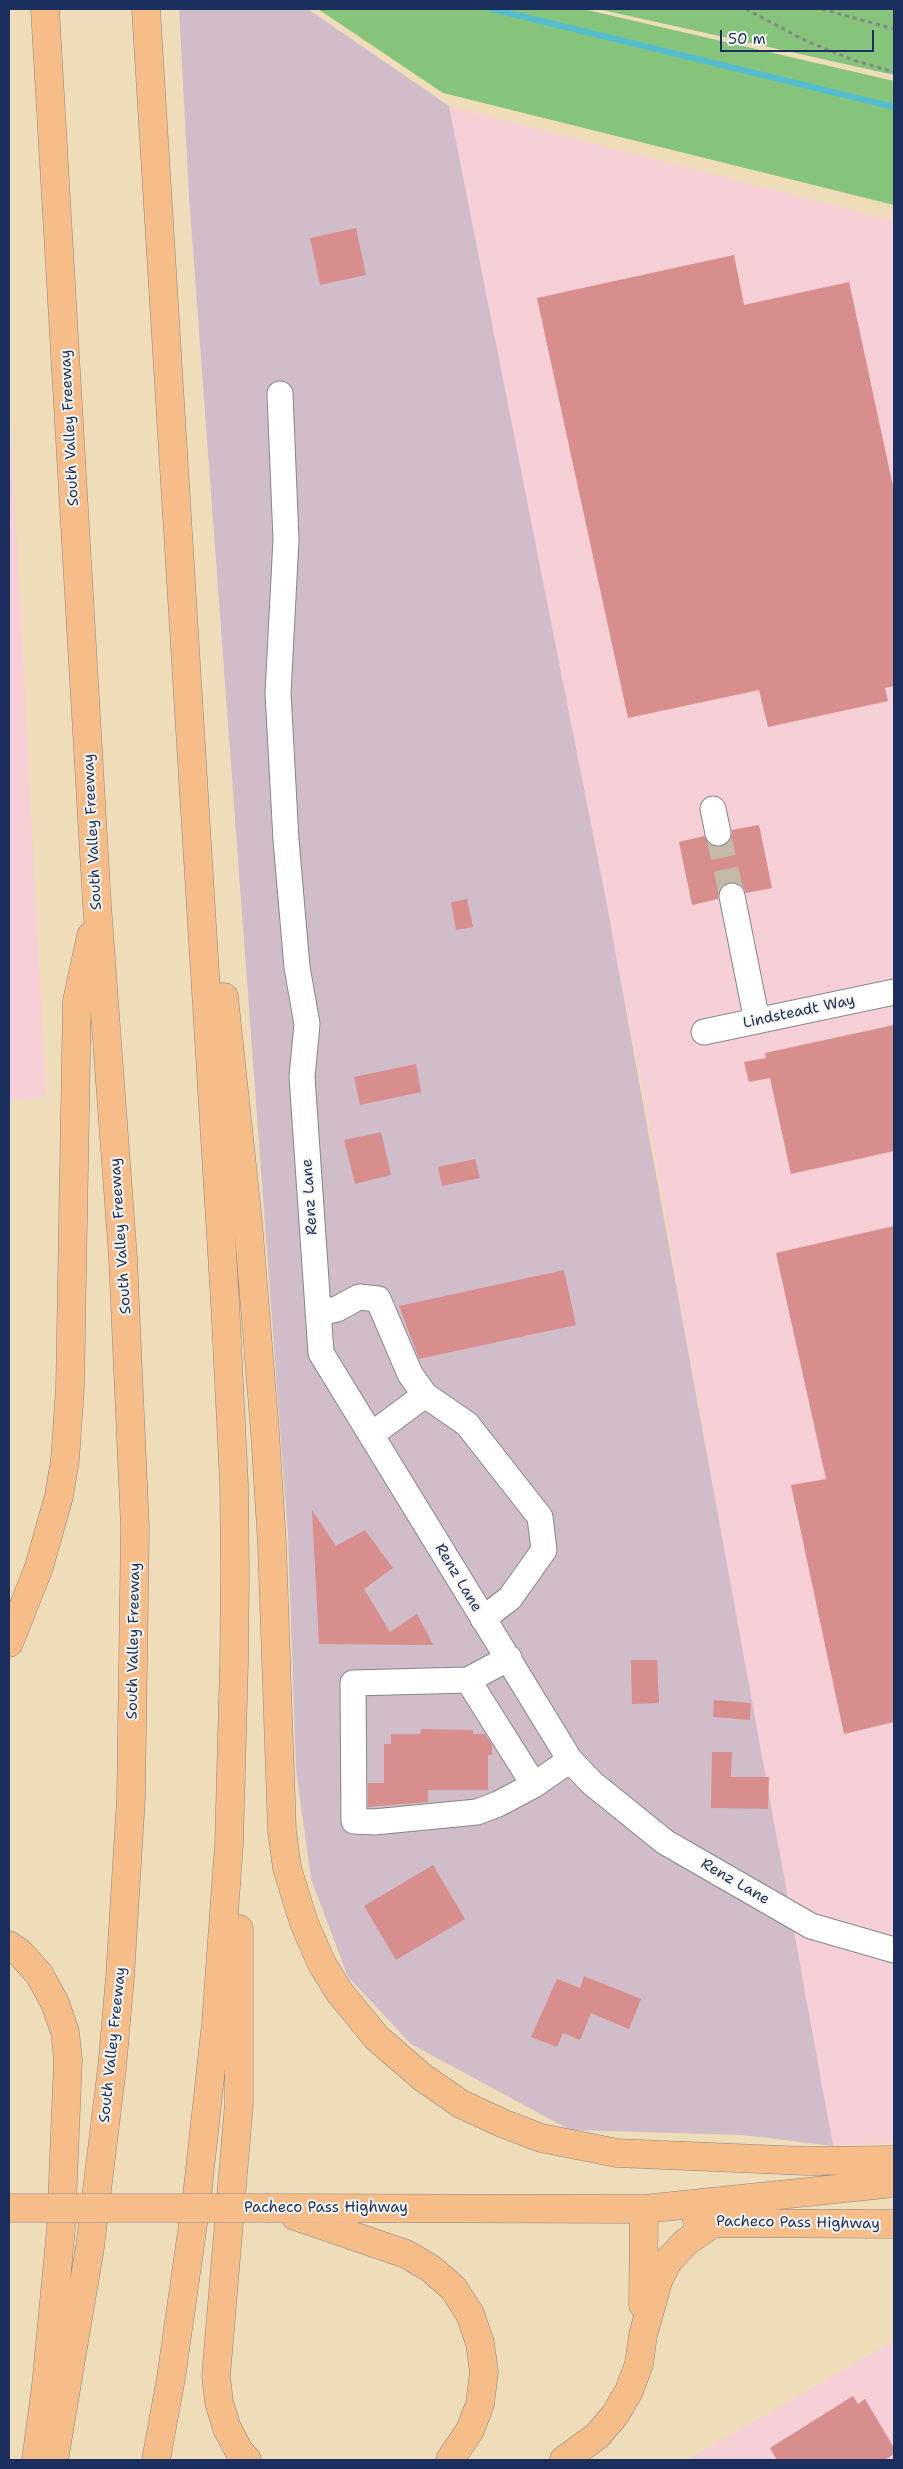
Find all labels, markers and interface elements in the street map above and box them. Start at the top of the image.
scale bar [723,20,877,52]
text: 50 m [728,29,766,49]
street label: South Valley Freeway [57,349,83,507]
street label: South Valley Freeway [80,753,106,911]
street label: Lindsteadt Way [741,991,857,1033]
street label: South Valley Freeway [107,1157,135,1315]
street label: Renz Lane [298,1158,322,1236]
street label: Renz Lane [431,1541,485,1615]
street label: South Valley Freeway [124,1562,144,1720]
street label: Renz Lane [697,1855,773,1909]
street label: South Valley Freeway [96,1966,130,2124]
street label: Pacheco Pass Highway [244,2199,408,2217]
street label: Pacheco Pass Highway [716,2213,880,2233]

